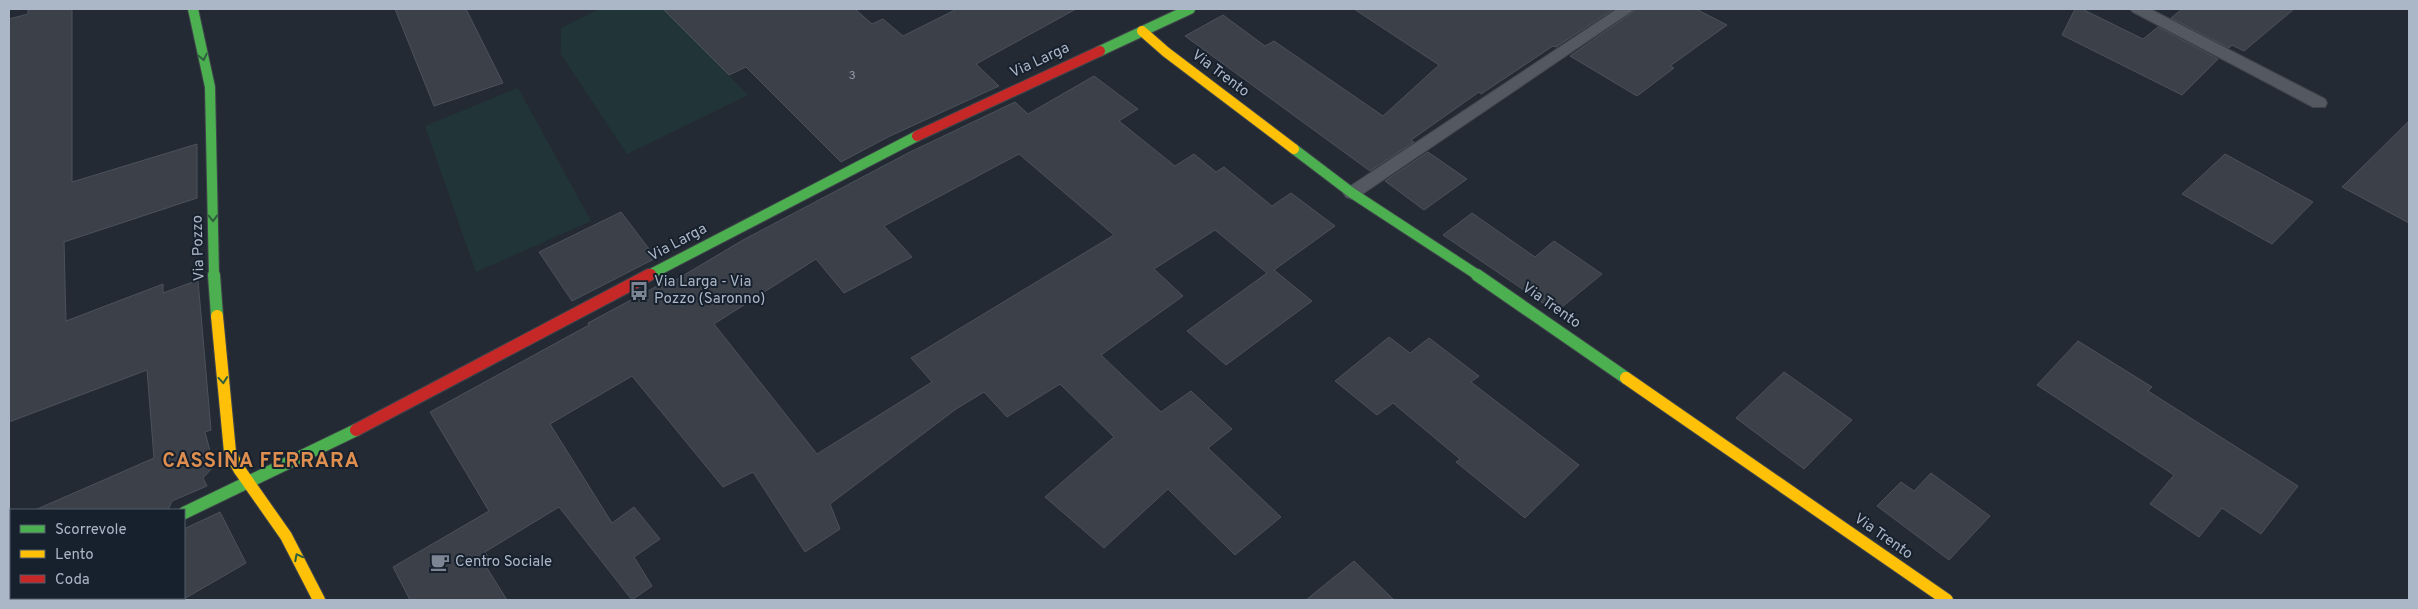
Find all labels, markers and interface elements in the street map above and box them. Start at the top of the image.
street label: Via Larga [1007,39,1073,83]
street label: Via Trento [1187,46,1253,102]
one-way arrow [197,52,208,61]
house number: 3 [848,68,856,84]
street label: Via Pozzo [188,215,210,281]
one-way arrow [207,215,218,223]
street label: Via Larga [646,220,710,266]
place label: Via Larga - Via Pozzo (Saronno) [654,273,765,309]
street label: Via Trento [1518,279,1584,333]
bus stop icon: Via Larga - Via Pozzo (Saronno) [628,280,650,302]
one-way arrow [217,377,228,385]
district label: CASSINA FERRARA [162,449,360,475]
legend [10,509,185,599]
street label: Via Trento [1850,510,1916,564]
text: Scorrevole [55,521,127,540]
text: Lento [55,546,94,565]
cafe icon: Centro Sociale [429,551,451,573]
one-way arrow [294,553,304,562]
place label: Centro Sociale [455,553,552,572]
text: Coda [55,571,90,590]

